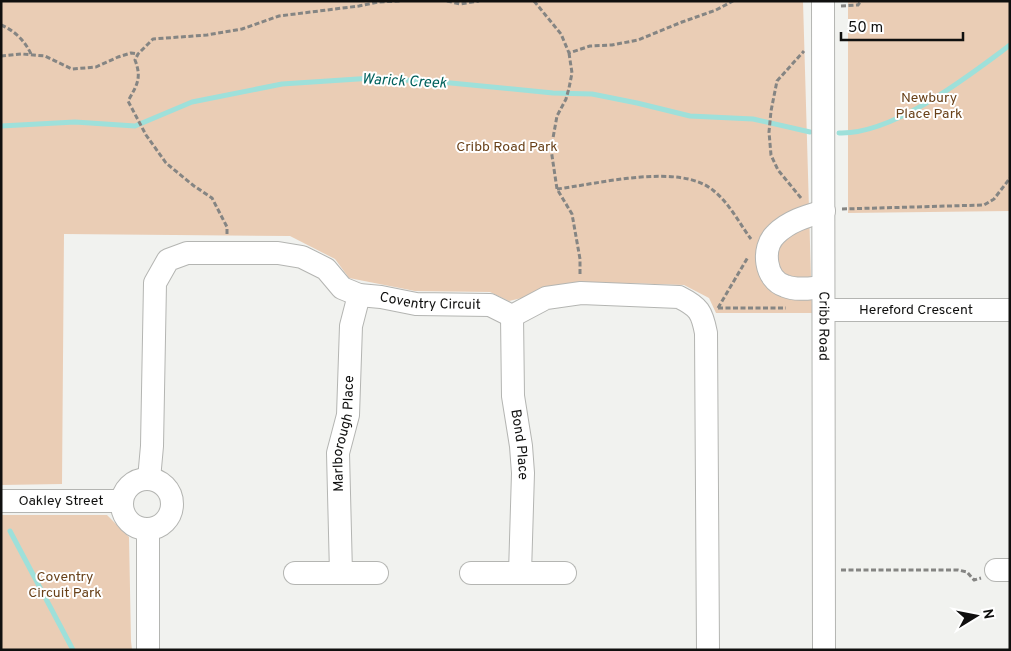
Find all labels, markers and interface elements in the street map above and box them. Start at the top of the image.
scale bar [841,10,964,42]
text: 50 m [848,19,883,38]
water label: Warick Creek [361,70,447,94]
park label: Newbury Place Park [896,90,962,123]
park label: Cribb Road Park [456,139,558,156]
street label: Coventry Circuit [378,288,481,313]
street label: Cribb Road [815,291,832,361]
street label: Hereford Crescent [859,302,973,319]
street label: Marlborough Place [329,375,358,492]
street label: Bond Place [507,408,532,480]
street label: Oakley Street [18,493,104,510]
park label: Coventry Circuit Park [28,569,102,602]
north arrow [951,591,1001,641]
text: N [978,608,997,620]

